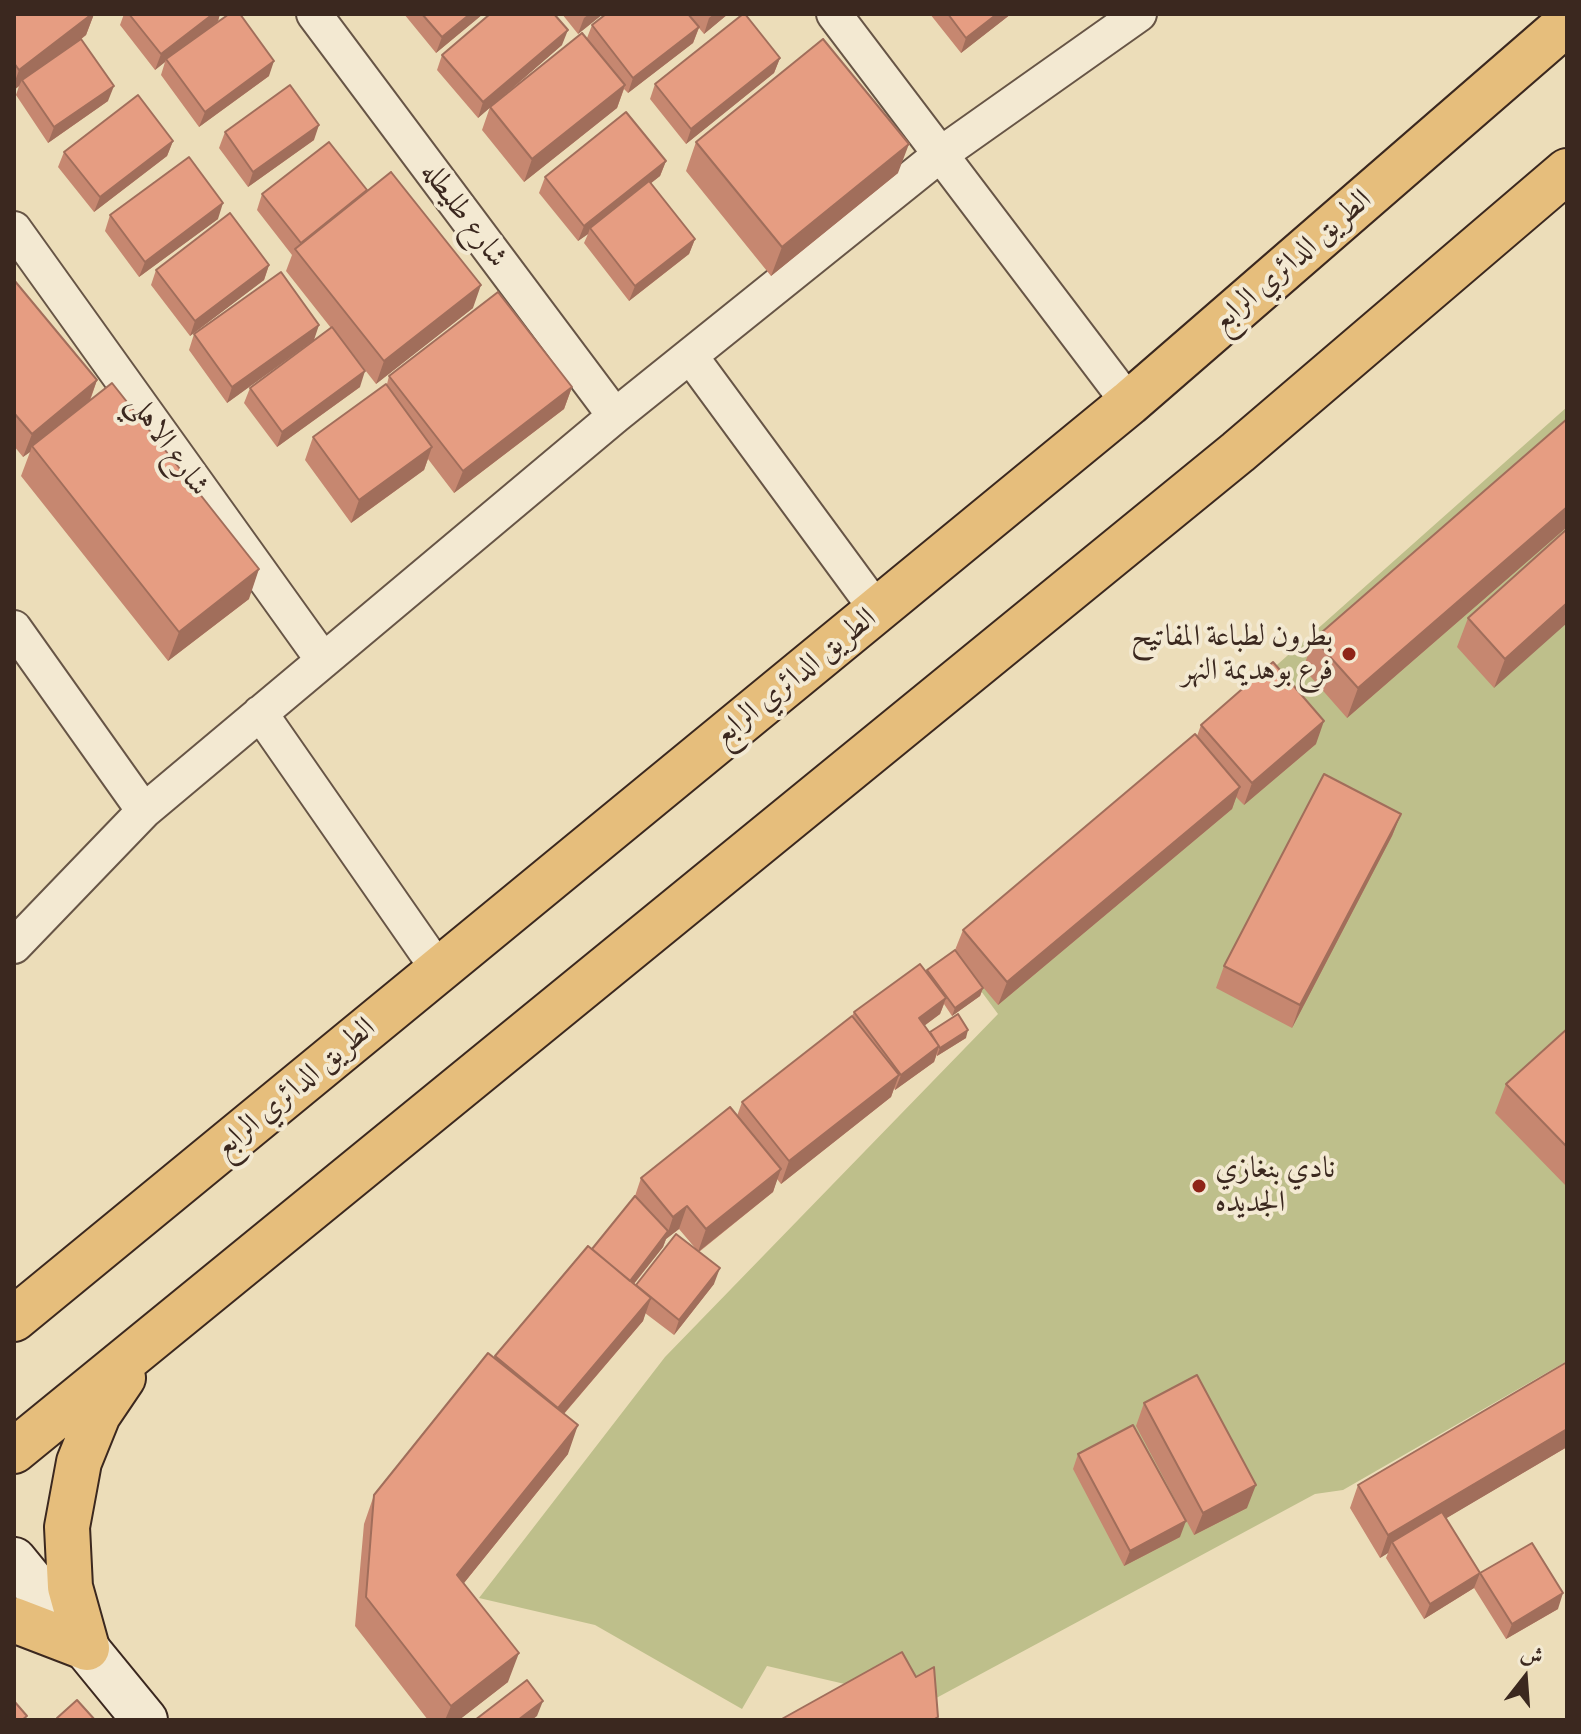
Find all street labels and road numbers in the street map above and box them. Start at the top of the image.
street label: شارع طليطله [413,155,515,275]
street label: الطريق الدائري الرابع [1205,182,1379,340]
street label: شارع الاهلي [119,387,217,503]
street label: الطريق الدائري الرابع [706,600,884,754]
street label: الطريق الدائري الرابع [207,1010,383,1166]

